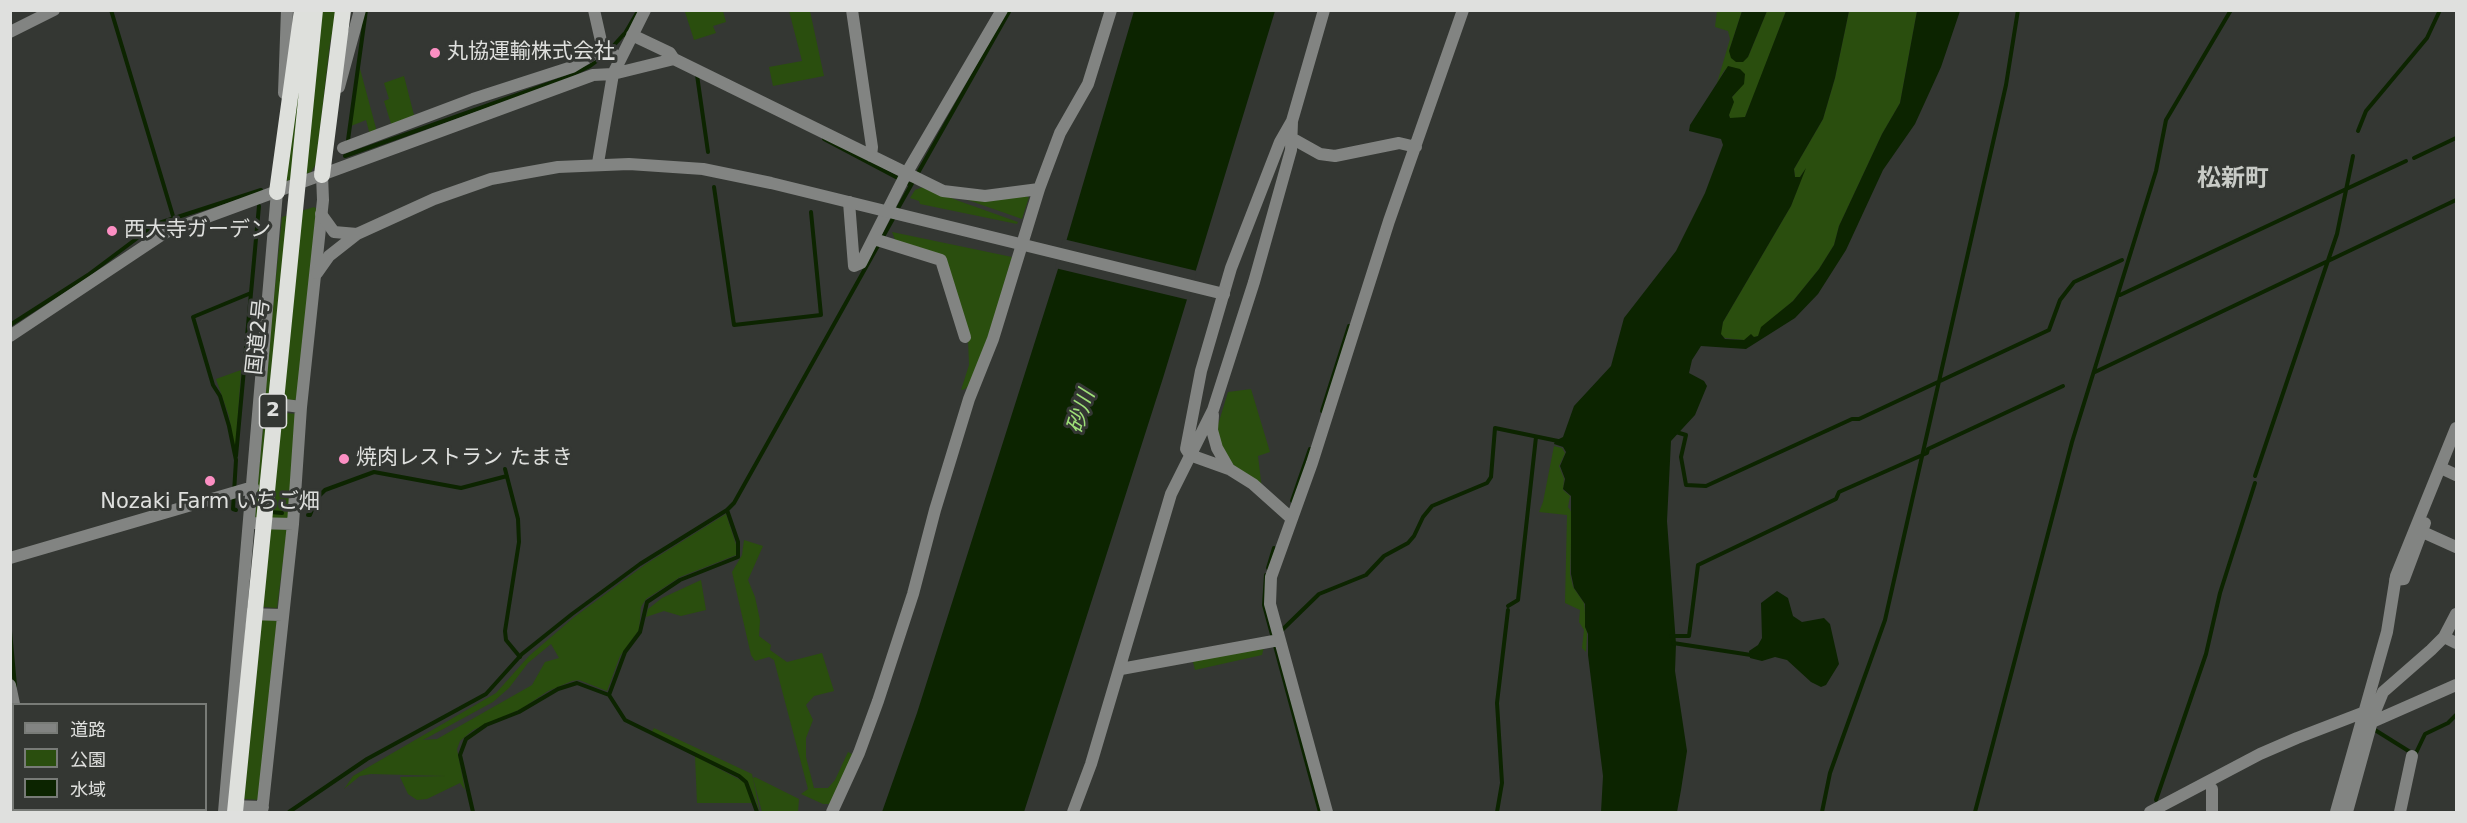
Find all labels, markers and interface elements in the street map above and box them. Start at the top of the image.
place label: 丸協運輸株式会社 [447,40,615,66]
marker: 丸協運輸株式会社 [428,46,442,60]
district label: 松新町 [2197,166,2269,194]
place label: 西大寺ガーデン [124,218,271,244]
marker: 西大寺ガーデン [105,224,119,238]
street label: 国道2号 [242,298,276,376]
water label: 砂川 [1063,387,1101,437]
road number: 2 [260,394,286,428]
place label: 焼肉レストラン たまき [356,446,573,472]
marker: 焼肉レストラン たまき [337,452,351,466]
marker: Nozaki Farm いちご畑 [203,474,217,488]
place label: Nozaki Farm いちご畑 [100,490,320,516]
legend [12,703,207,811]
text: 道路 [70,719,106,740]
text: 公園 [70,749,106,770]
text: 水域 [70,779,106,800]

